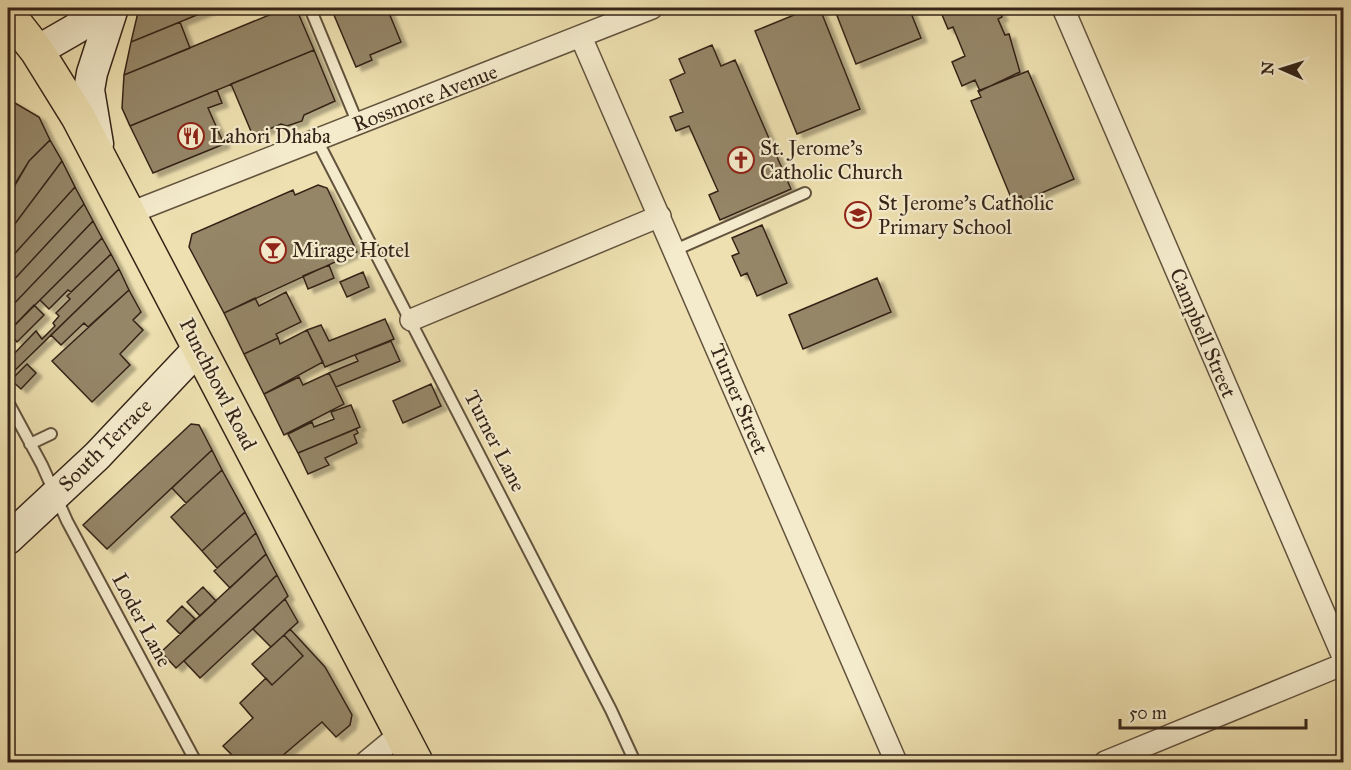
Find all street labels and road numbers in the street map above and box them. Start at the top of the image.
street label: Rossmore Avenue [349,58,501,138]
street label: Campbell Street [1164,264,1242,402]
street label: Punchbowl Road [174,314,263,455]
street label: Turner Street [704,340,774,459]
street label: Turner Lane [458,386,532,496]
street label: South Terrace [53,393,157,497]
street label: Loder Lane [106,569,178,672]

